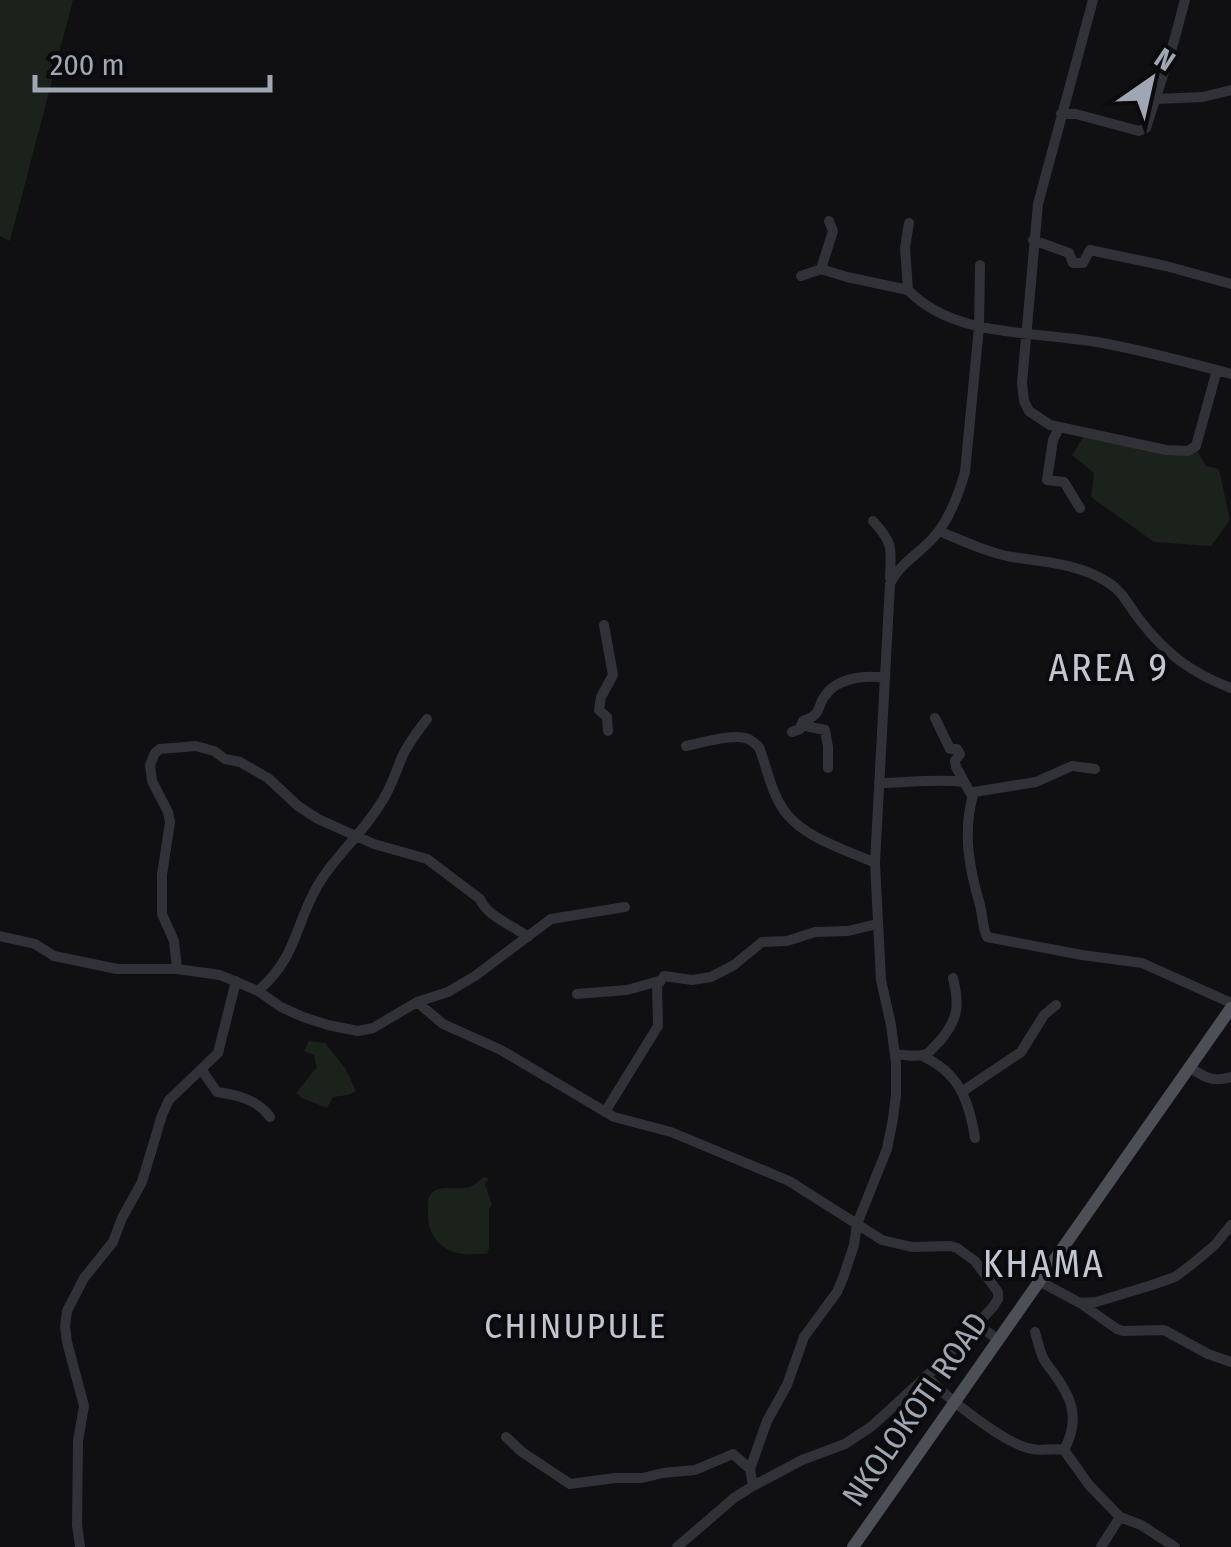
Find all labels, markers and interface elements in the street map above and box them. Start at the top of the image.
scale bar [35,30,270,92]
north arrow [1101,30,1201,130]
text: N [1149,41,1181,78]
text: 200 m [50,47,125,83]
district label: AREA 9 [1049,645,1169,691]
district label: KHAMA [983,1241,1105,1287]
district label: CHINUPULE [484,1305,668,1347]
street label: NKOLOKOTI ROAD [834,1305,996,1513]

